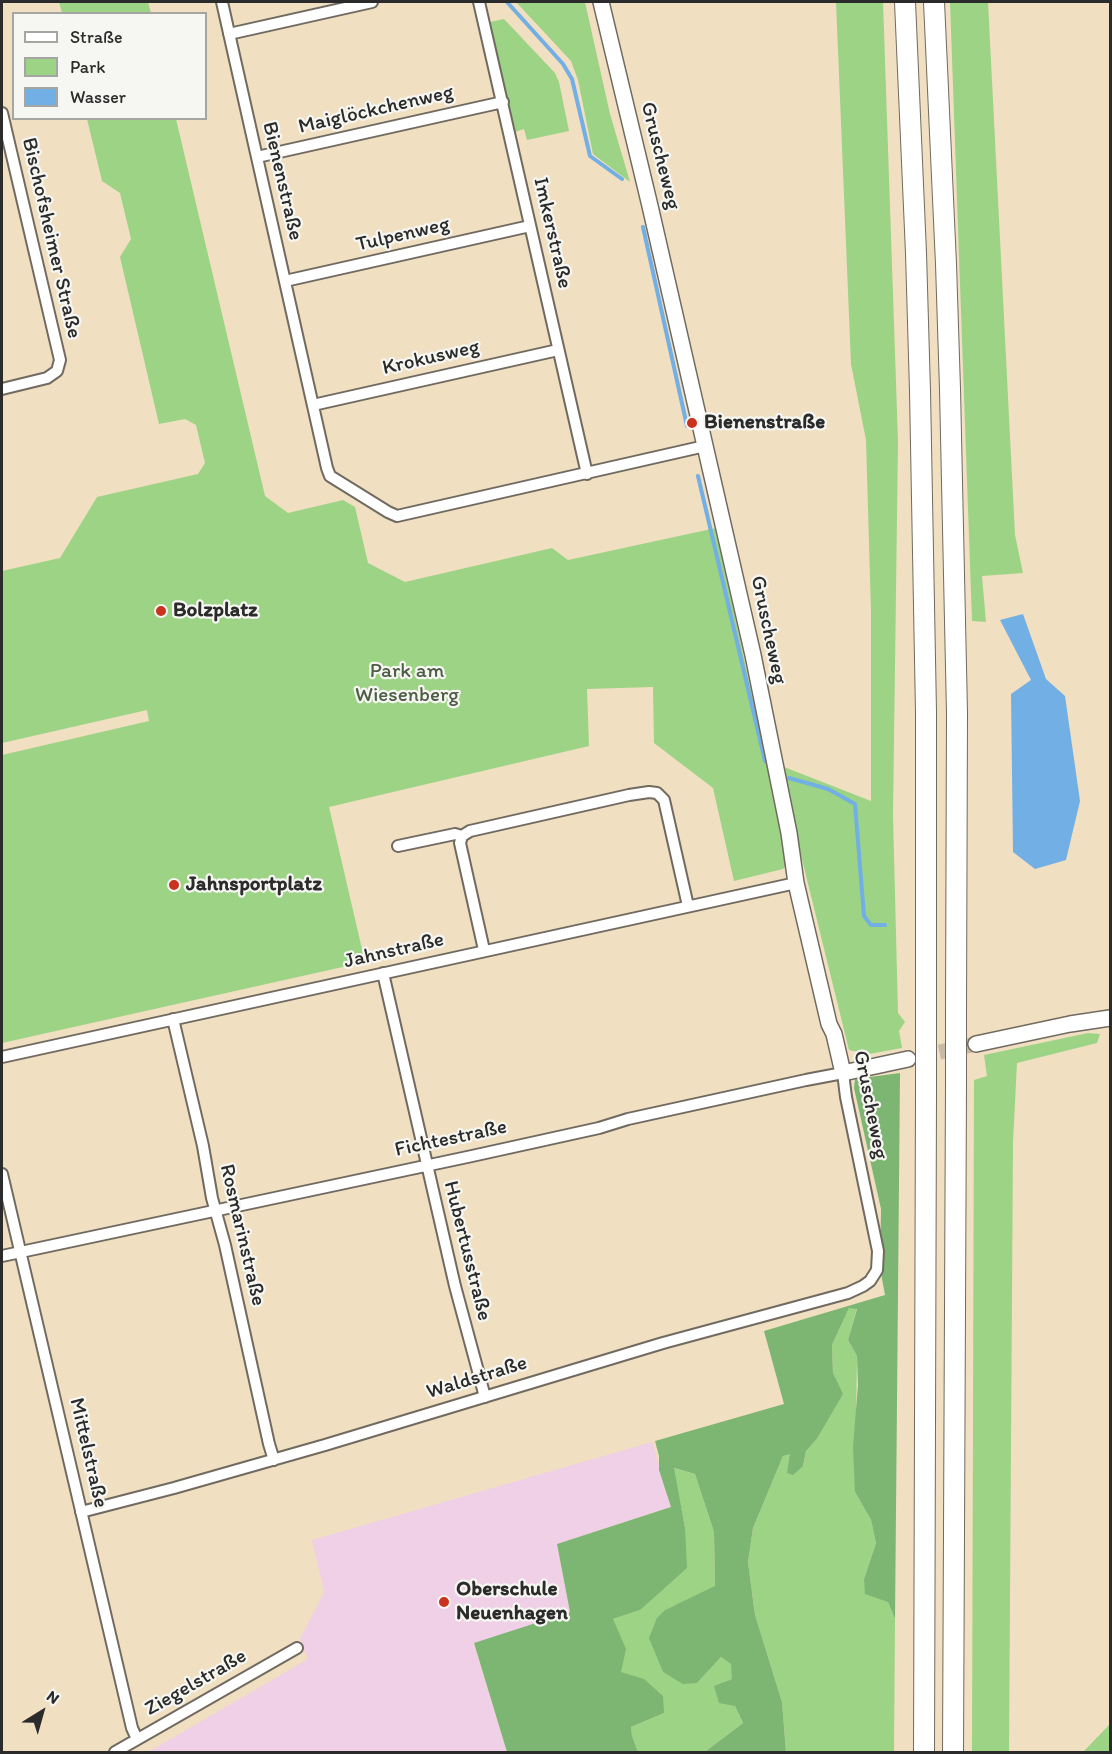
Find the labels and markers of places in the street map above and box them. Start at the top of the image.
place label: Bienenstraße [704,410,825,436]
marker: Bienenstraße [685,416,699,430]
place label: Bolzplatz [173,598,258,624]
marker: Bolzplatz [154,604,168,618]
place label: Jahnsportplatz [186,872,322,898]
marker: Jahnsportplatz [167,878,181,892]
place label: Oberschule Neuenhagen [456,1577,568,1627]
marker: Oberschule Neuenhagen [437,1595,451,1609]

